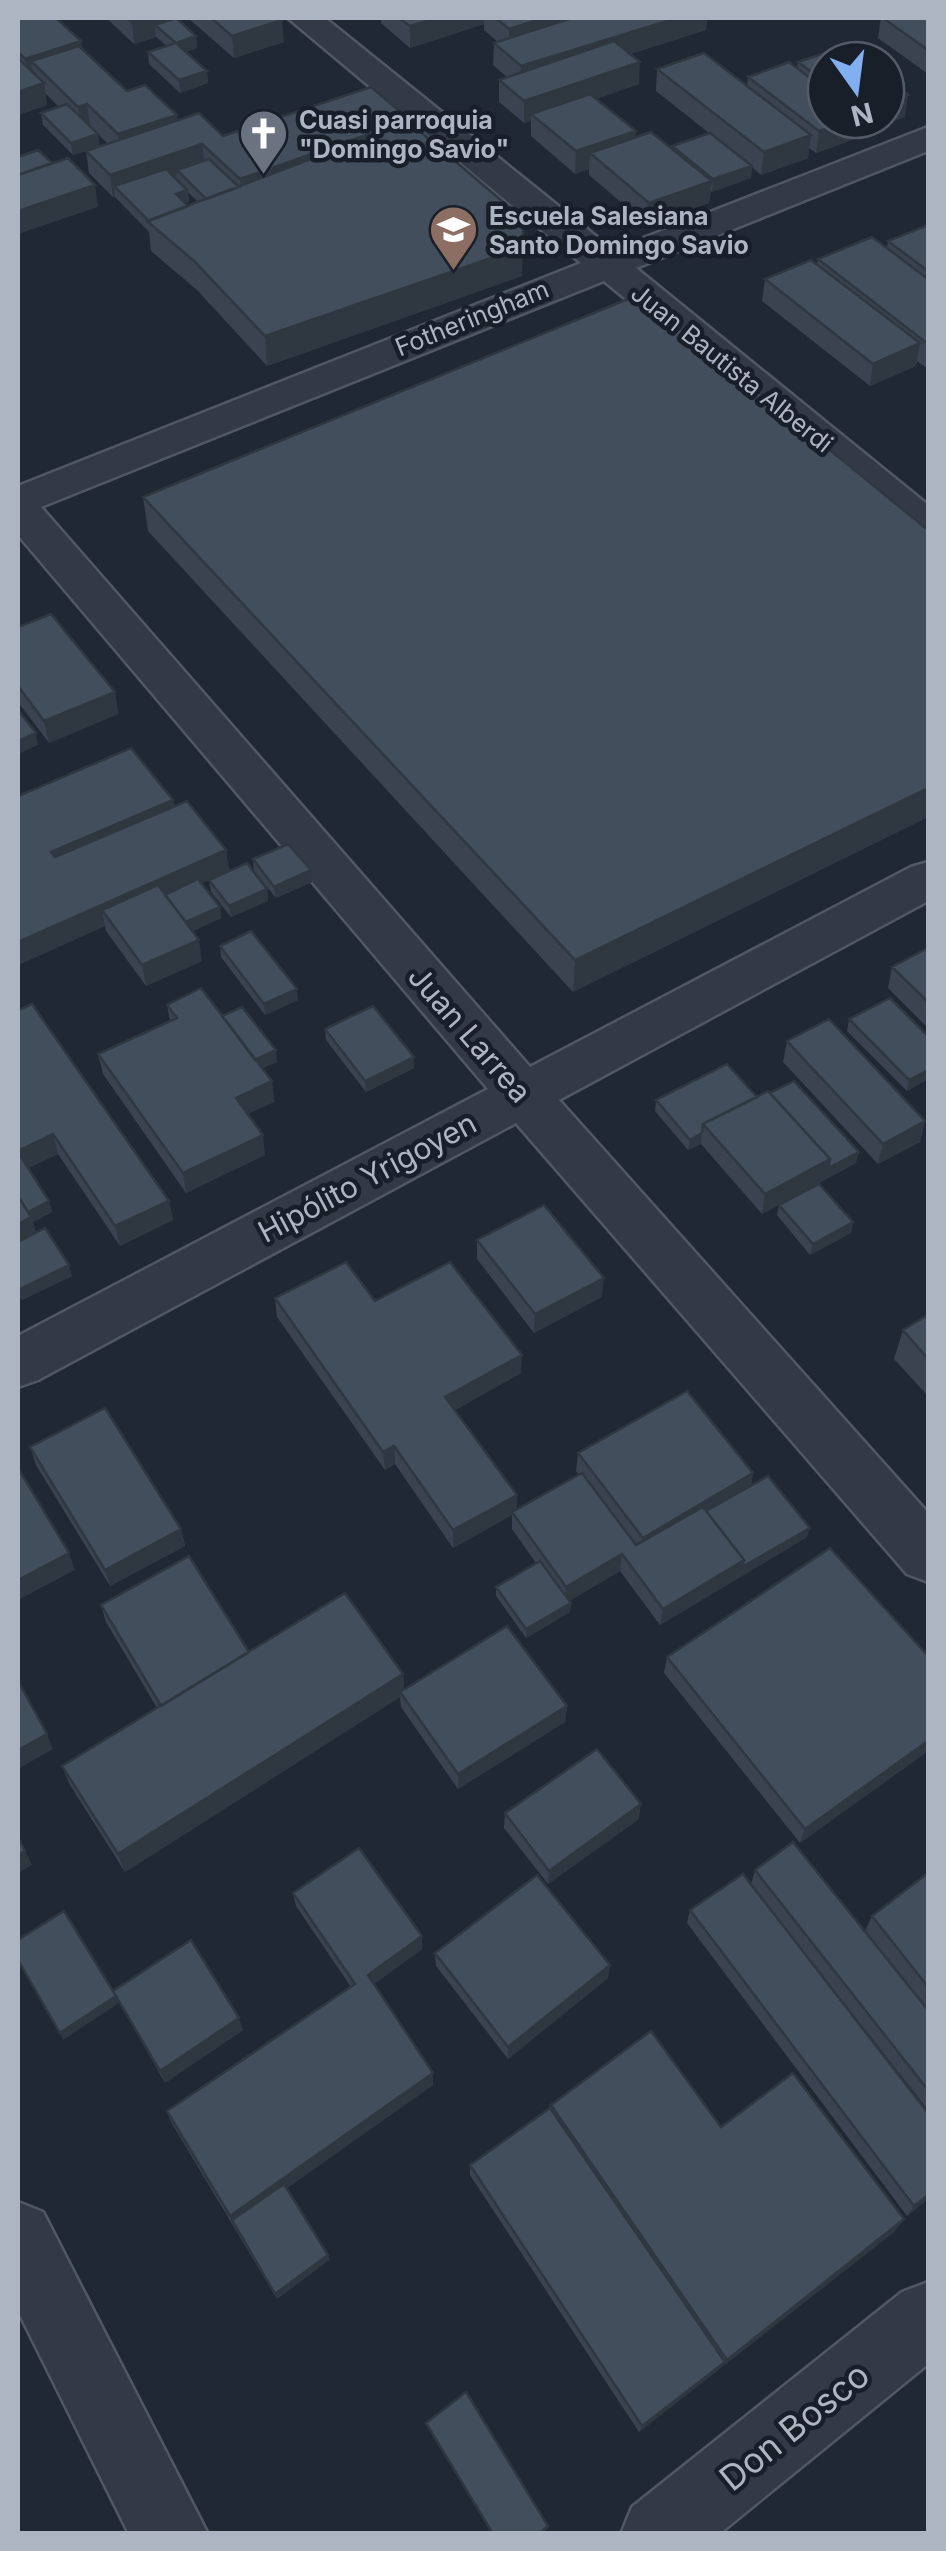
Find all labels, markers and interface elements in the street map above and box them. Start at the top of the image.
north arrow [806,40,906,140]
text: N [848,95,877,133]
place label: Cuasi parroquia "Domingo Savio" [299,105,509,164]
church icon: Cuasi parroquia "Domingo Savio" [238,108,290,176]
place label: Escuela Salesiana Santo Domingo Savio [489,201,749,260]
school or university icon: Escuela Salesiana Santo Domingo Savio [428,204,480,272]
street label: Fotheringham [391,274,553,362]
street label: Juan Bautista Alberdi [625,278,839,458]
street label: Juan Larrea [401,958,539,1110]
street label: Hipólito Yrigoyen [252,1104,482,1250]
street label: Don Bosco [711,2353,877,2499]

